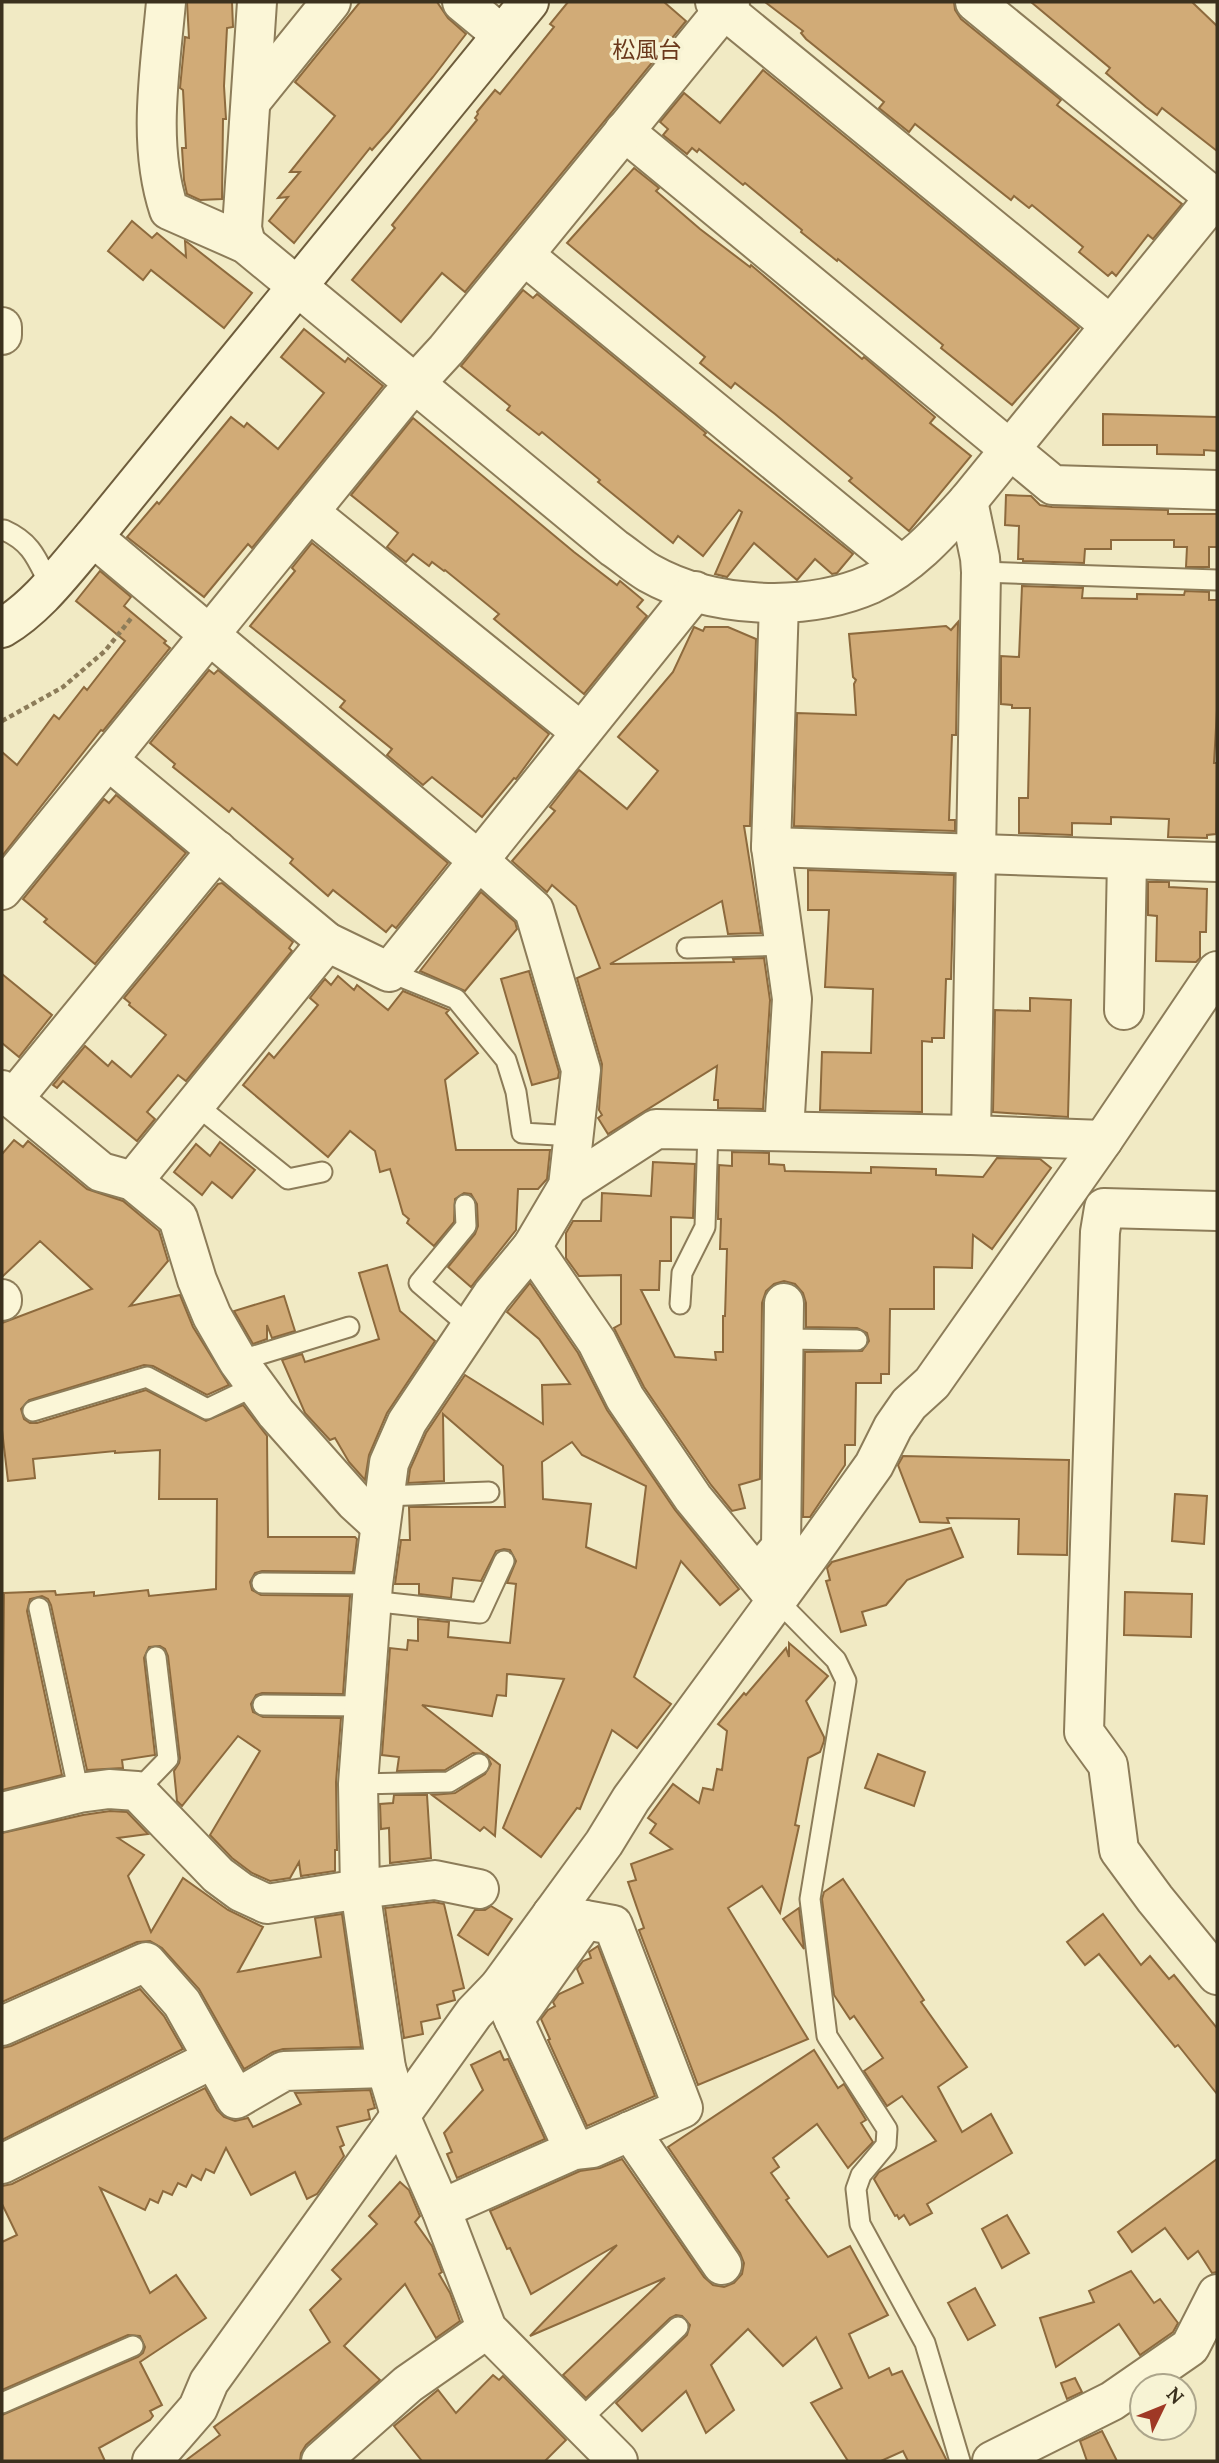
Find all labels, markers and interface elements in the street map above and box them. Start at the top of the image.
district label: 松風台 [613,35,682,64]
north arrow [1128,2372,1198,2442]
text: N [1162,2382,1189,2409]

